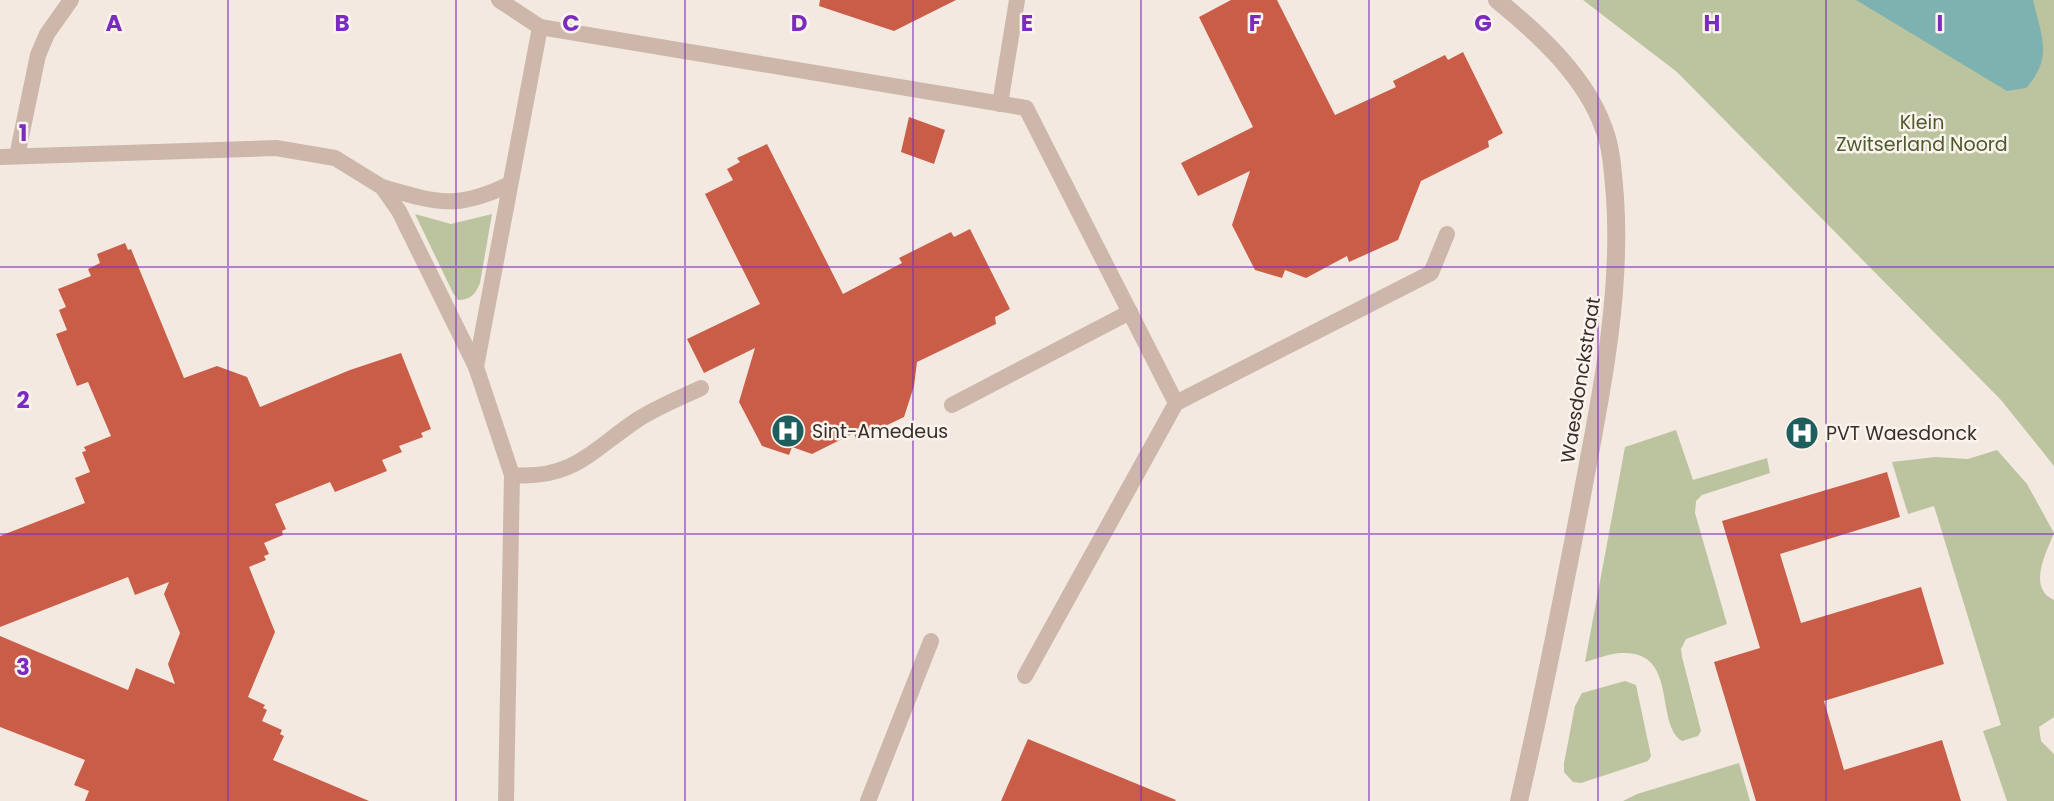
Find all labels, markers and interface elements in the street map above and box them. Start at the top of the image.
text: A [106,7,123,39]
text: B [334,7,350,39]
text: C [562,7,580,39]
text: D [791,7,807,39]
text: E [1021,7,1033,39]
text: F [1249,7,1261,39]
text: G [1474,7,1492,39]
text: H [1704,7,1720,39]
text: I [1937,7,1943,39]
park label: Klein Zwitserland Noord [1836,109,2008,158]
text: 1 [19,117,27,149]
street label: Waesdonckstraat [1554,295,1607,465]
text: 2 [16,384,30,416]
hospital icon: Sint-Amedeus [769,412,807,450]
hospital icon: PVT Waesdonck [1783,414,1821,452]
place label: Sint-Amedeus [812,418,948,445]
place label: PVT Waesdonck [1826,420,1977,447]
text: 3 [16,651,30,683]

